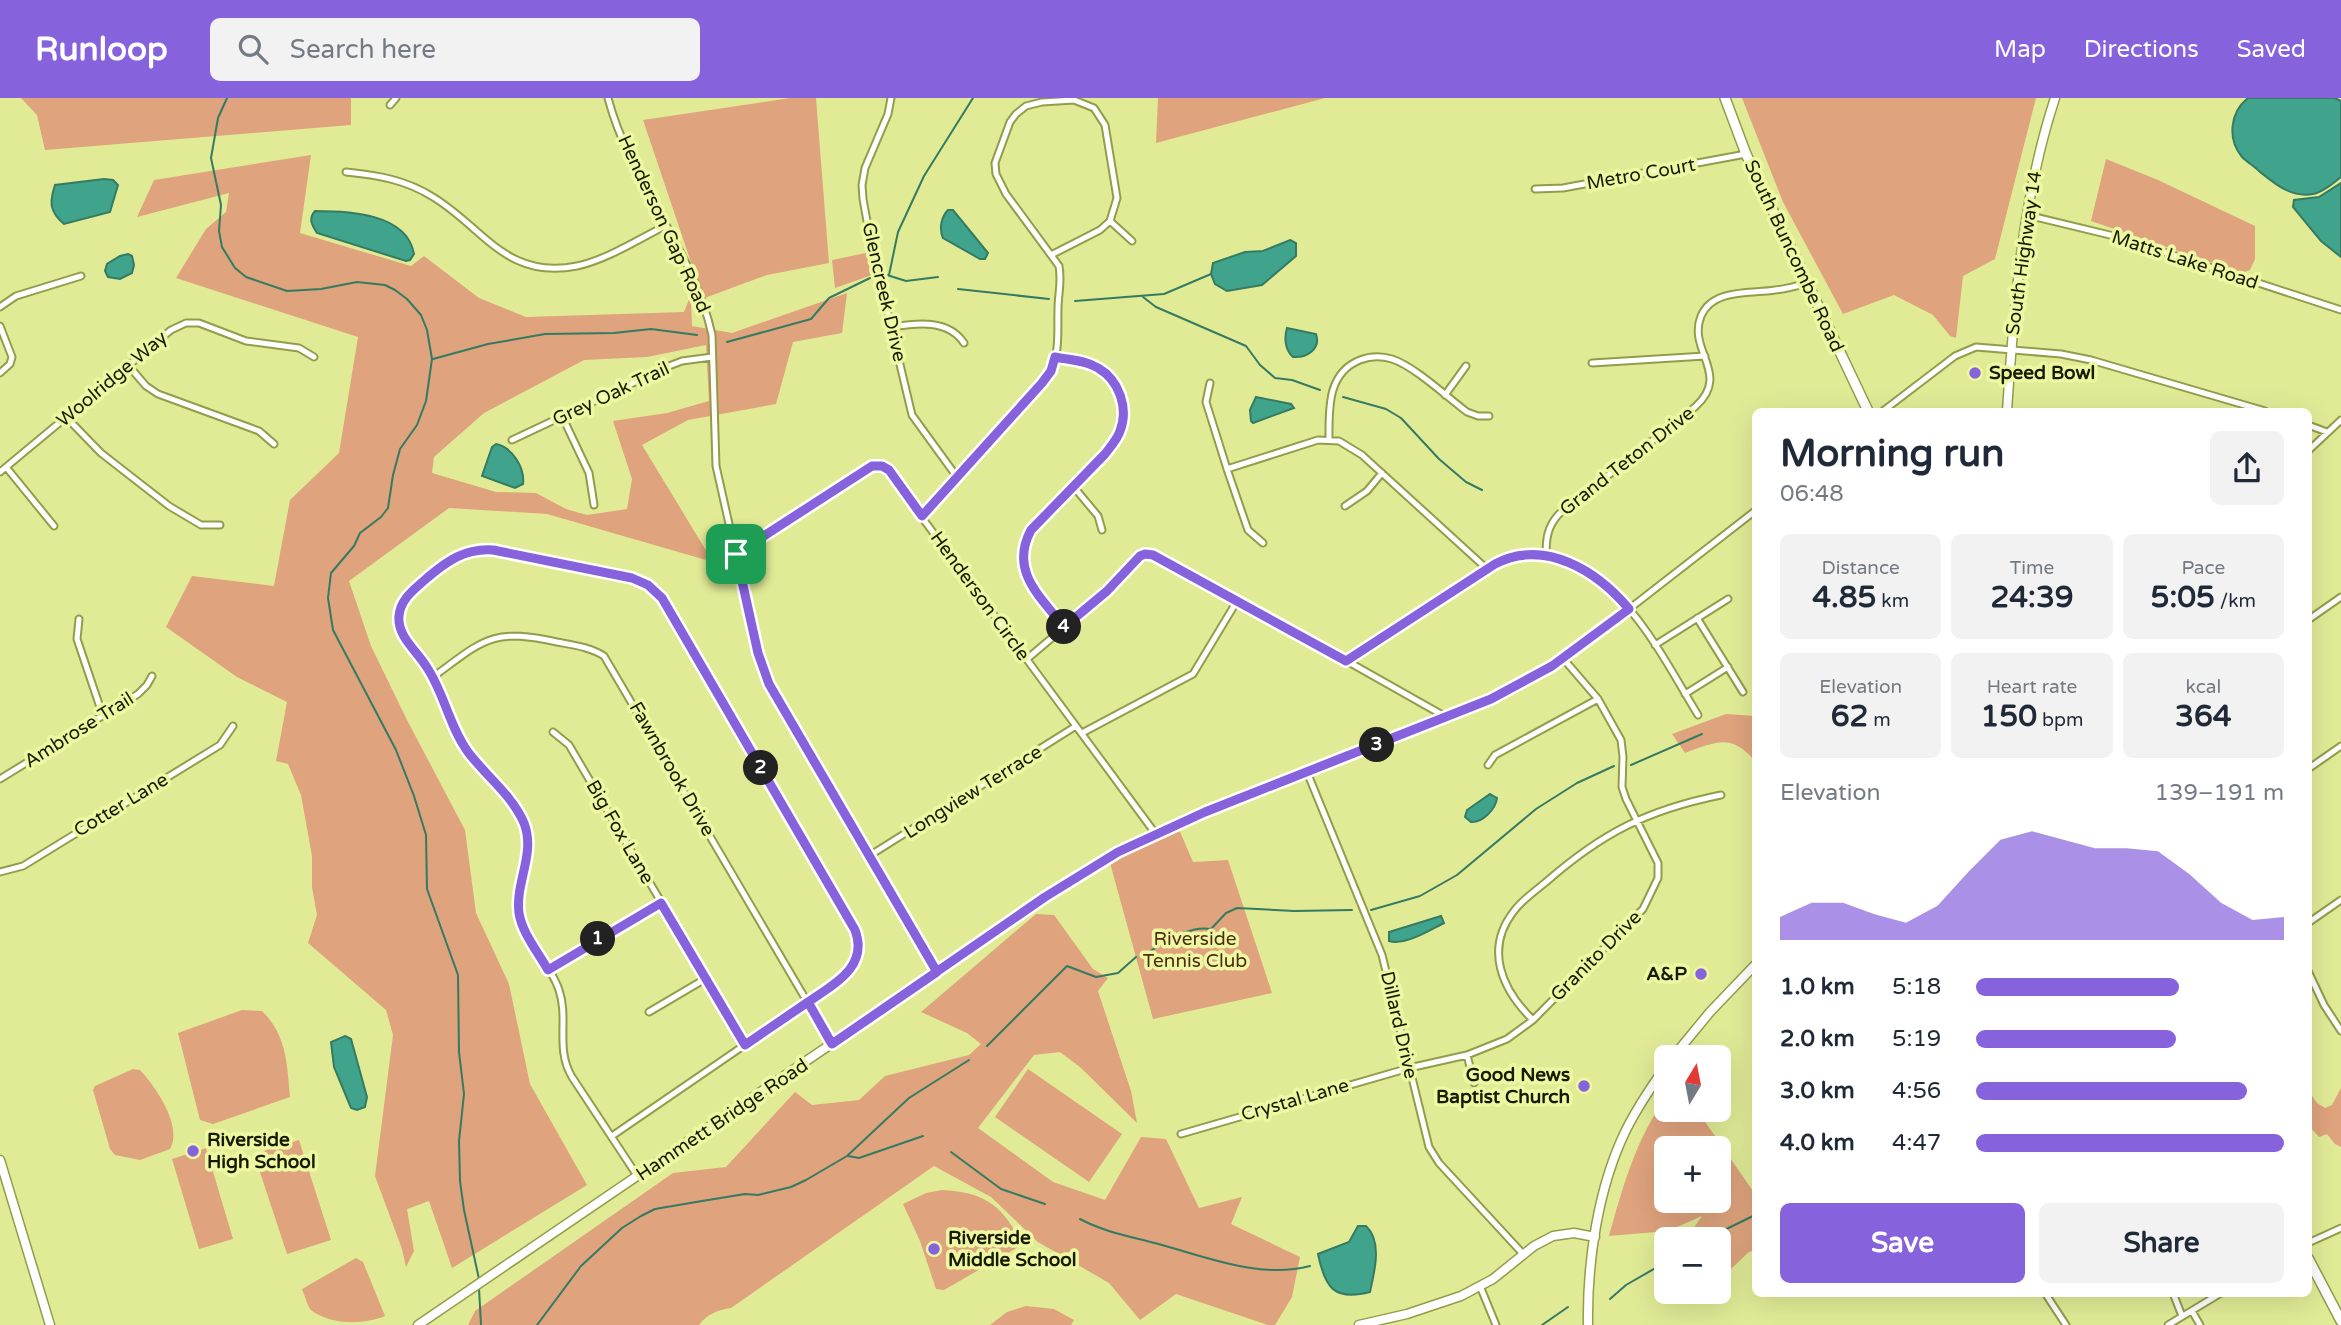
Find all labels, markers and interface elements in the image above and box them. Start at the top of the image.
search box [210,18,700,81]
text: Runloop [35,30,168,69]
icon: search [234,30,272,68]
text: Search here [290,34,436,65]
text: Map [1994,35,2046,64]
text: Directions [2084,35,2199,64]
text: Saved [2237,35,2306,64]
street label: Henderson Gap Road [613,132,715,316]
street label: Metro Court [1585,154,1697,194]
street label: South Buncombe Road [1740,157,1848,355]
street label: South Highway 14 [2002,170,2046,336]
street label: Glencreek Drive [857,220,911,364]
street label: Matts Lake Road [2109,226,2261,294]
street label: Woolridge Way [52,327,172,431]
street label: Grey Oak Trail [549,357,673,431]
place label: Speed Bowl [1989,362,2095,385]
marker: Speed Bowl [1967,365,1983,381]
street label: Grand Teton Drive [1556,402,1698,520]
text: Morning run [1780,431,2004,477]
button: share [2210,431,2284,505]
text: 06:48 [1780,480,1844,508]
pin [706,524,766,584]
street label: Henderson Circle [926,527,1034,665]
icon: arrive [717,535,755,573]
text: Distance [1822,557,1900,579]
text: Time [2010,557,2054,579]
text: Pace [2181,557,2225,579]
text: 4.85 [1812,579,1876,616]
text: 24:39 [1990,579,2074,616]
text: 5:05 [2151,579,2215,616]
text: km [1876,590,1909,612]
text: /km [2215,590,2256,612]
pin: 4 [1046,610,1082,644]
text: 4 [1058,615,1069,637]
text: Elevation [1819,676,1902,698]
text: Heart rate [1987,676,2077,698]
text: kcal [2185,676,2221,698]
street label: Ambrose Trail [20,688,138,772]
street label: Fawnbrook Drive [625,698,719,840]
text: 62 [1831,698,1868,735]
text: 150 [1981,698,2037,735]
text: 364 [2175,698,2232,735]
text: m [1868,709,1891,731]
text: bpm [2037,709,2083,731]
pin: 3 [1360,728,1394,762]
text: 3 [1371,733,1382,755]
street label: Longview Terrace [900,741,1046,843]
pin: 2 [744,750,778,786]
text: 2 [755,756,766,778]
street label: Cotter Lane [70,768,172,842]
street label: Big Fox Lane [581,776,659,888]
text: Elevation [1780,779,1881,807]
text: 139–191 m [2155,779,2284,807]
street label: Granito Drive [1546,906,1646,1006]
pin: 1 [580,922,616,956]
text: 1 [592,927,603,949]
park label: Riverside Tennis Club [1143,928,1247,972]
place label: A&P [1646,963,1687,985]
marker: A&P [1693,966,1709,982]
street label: Dillard Drive [1376,969,1422,1081]
text: 1.0 km [1780,973,1855,1001]
text: 5:18 [1892,973,1941,1001]
text: 2.0 km [1780,1025,1855,1053]
text: 5:19 [1892,1025,1941,1053]
north arrow [1654,1045,1731,1122]
map controls [1654,1045,1731,1304]
street label: Hammett Bridge Road [632,1054,812,1186]
place label: Good News Baptist Church [1436,1064,1570,1109]
street label: Crystal Lane [1239,1074,1351,1126]
text: 3.0 km [1780,1077,1855,1105]
text: 4:56 [1892,1077,1941,1105]
marker: Good News Baptist Church [1576,1078,1592,1094]
place label: Riverside High School [207,1129,316,1174]
text: 4.0 km [1780,1129,1855,1157]
text: 4:47 [1892,1129,1941,1157]
button: + [1654,1136,1731,1213]
marker: Riverside High School [185,1143,201,1159]
button: Save [1780,1203,2025,1283]
button: Share [2039,1203,2284,1283]
place label: Riverside Middle School [948,1227,1077,1271]
button: − [1654,1227,1731,1304]
marker: Riverside Middle School [926,1241,942,1257]

